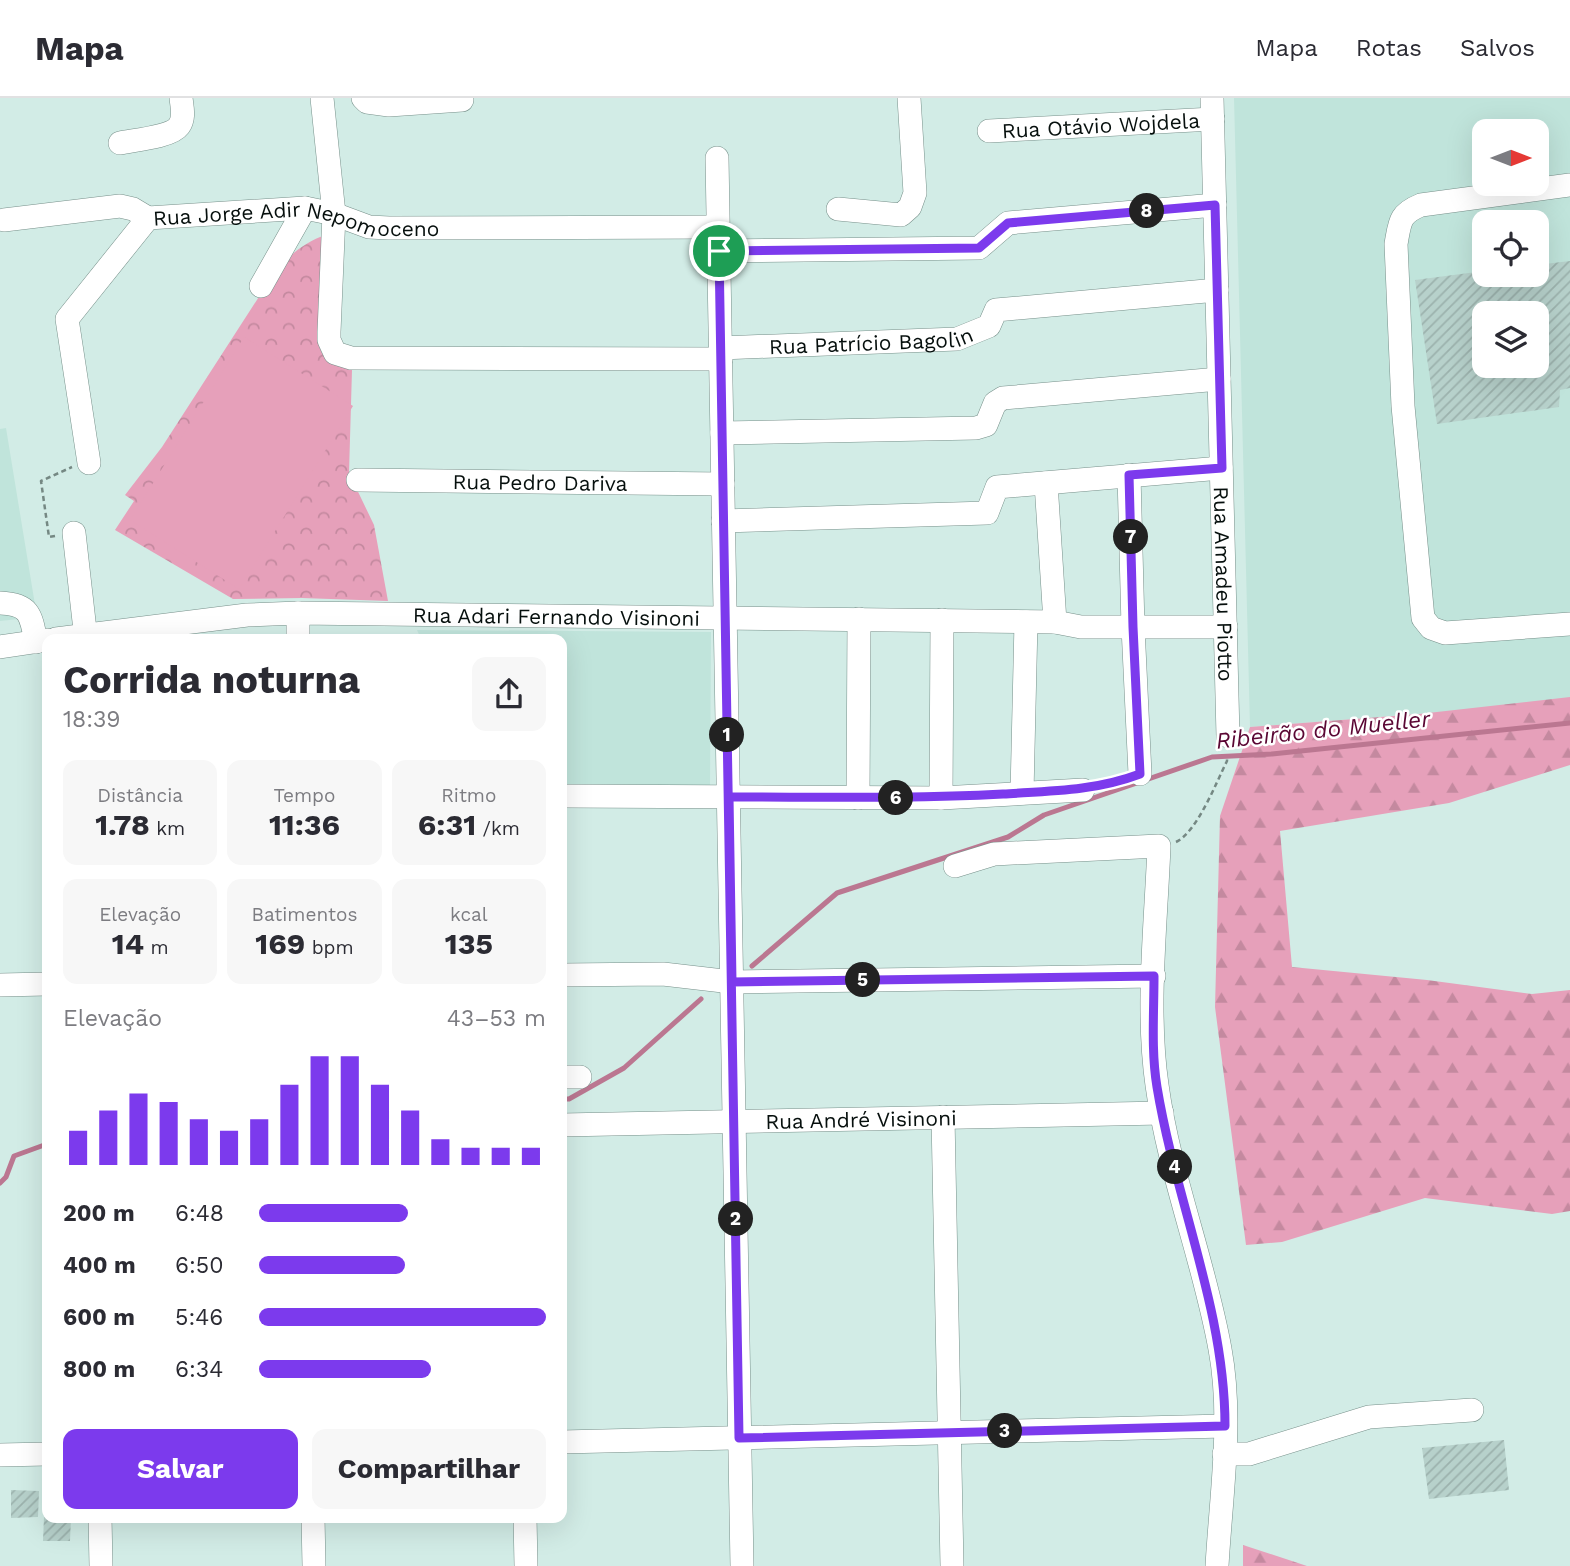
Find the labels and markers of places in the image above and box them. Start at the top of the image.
pin: 8 [1130,194,1164,228]
pin [689,221,749,281]
pin: 7 [1114,520,1148,555]
pin: 1 [710,718,744,752]
pin: 6 [878,780,914,816]
pin: 5 [846,962,880,998]
pin: 4 [1158,1150,1192,1184]
pin: 2 [718,1202,754,1236]
pin: 3 [988,1414,1023,1448]

